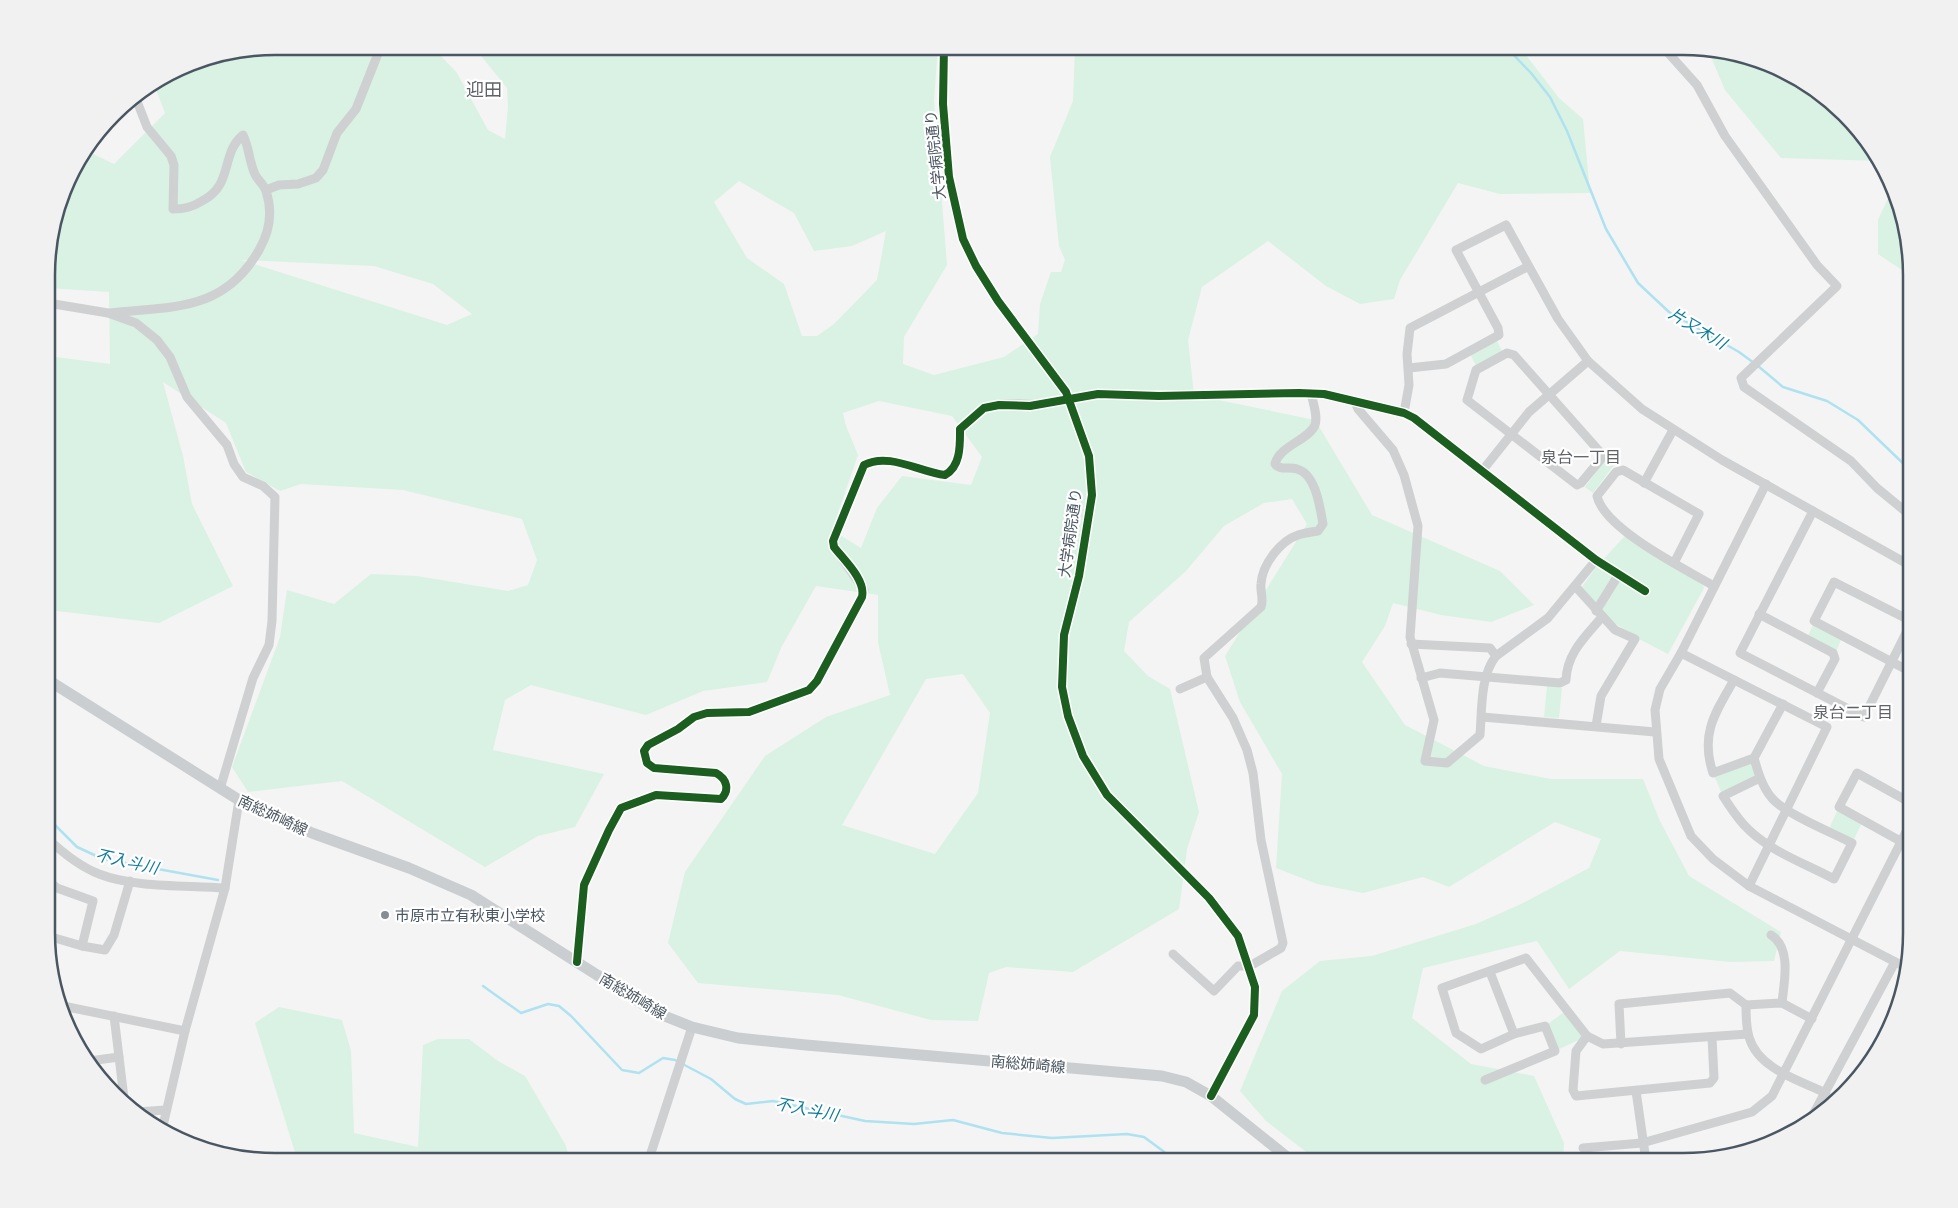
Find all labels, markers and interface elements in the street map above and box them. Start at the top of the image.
district label: 迎田 [466,76,502,103]
street label: 大学病院通り [919,109,951,201]
water label: 片又木川 [1664,301,1733,356]
district label: 泉台一丁目 [1541,445,1621,469]
street label: 大学病院通り [1052,487,1088,579]
district label: 泉台二丁目 [1813,700,1893,724]
street label: 南総姉崎線 [234,789,312,841]
water label: 不入斗川 [93,842,163,880]
place label: 市原市立有秋東小学校 [395,904,545,927]
marker: 市原市立有秋東小学校 [379,909,391,921]
street label: 南総姉崎線 [595,967,671,1025]
street label: 南総姉崎線 [990,1049,1066,1079]
water label: 不入斗川 [773,1091,843,1127]

